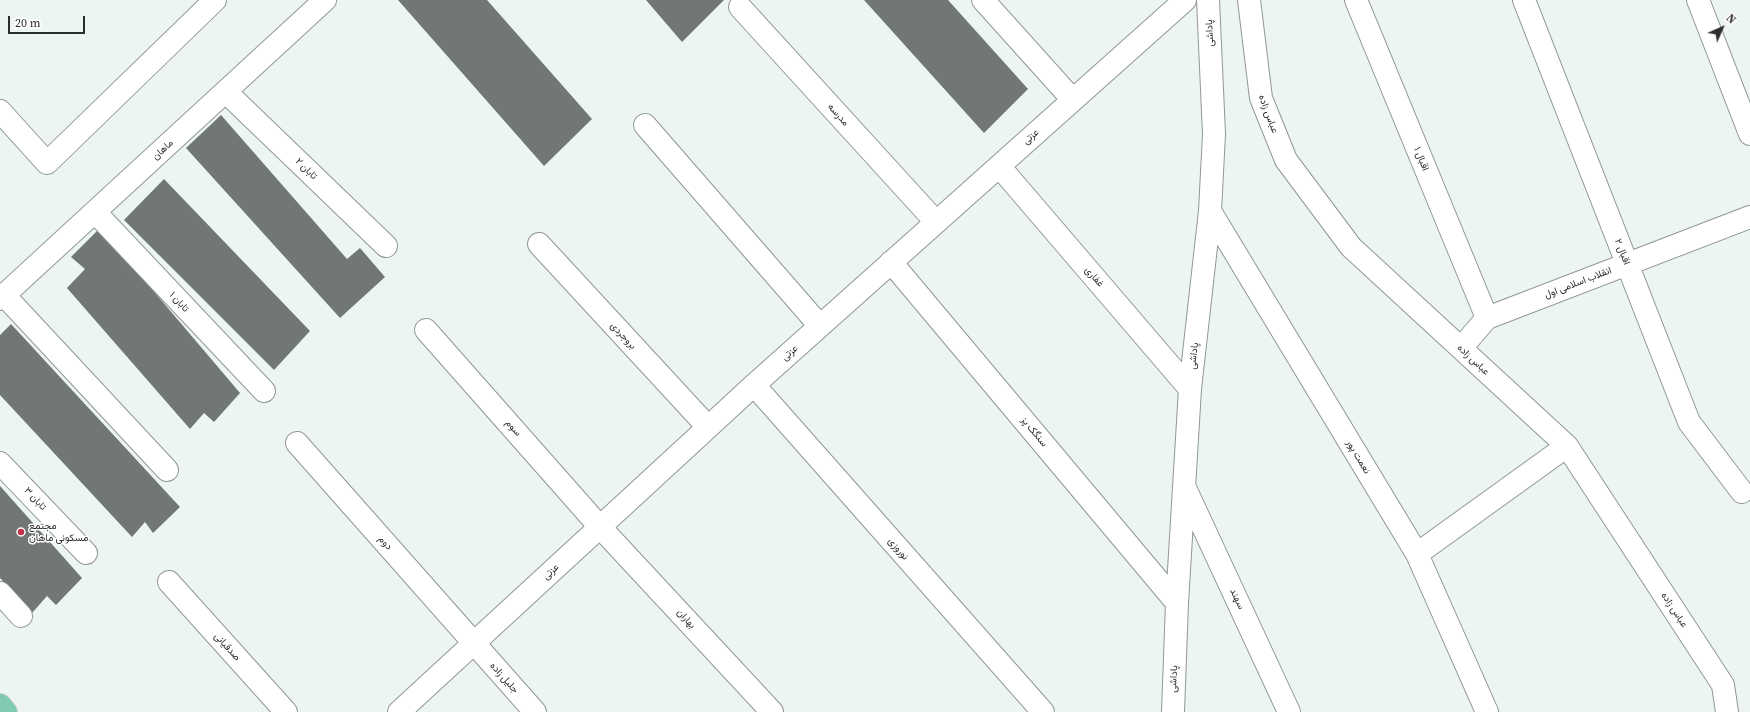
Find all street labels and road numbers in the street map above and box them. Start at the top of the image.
street label: پاداشی [1203,19,1217,47]
street label: عباس زاده [1256,93,1280,135]
street label: مدرسه [825,101,851,129]
street label: عزتی [1020,127,1042,147]
street label: ماهان [150,137,176,163]
street label: اقبال ۱ [1411,145,1431,173]
street label: تابان ۲ [293,156,319,182]
street label: اقبال ۲ [1612,237,1632,267]
street label: غفاری [1082,264,1106,290]
street label: انقلاب اسلامی اول [1543,265,1613,301]
street label: تابان ۱ [167,289,191,315]
street label: بروجردی [607,320,639,352]
street label: پاداشی [1187,342,1201,370]
street label: عباس زاده [1454,342,1492,378]
street label: عزتی [779,343,801,363]
street label: سنگک پز [1018,415,1050,449]
street label: سوم [502,417,524,439]
street label: نعمت پور [1343,438,1373,476]
street label: تابان ۳ [21,485,49,513]
street label: دوم [375,533,395,553]
street label: نوروزی [885,535,911,563]
street label: عزتی [540,561,562,583]
street label: سهند [1227,587,1247,611]
street label: عباس زاده [1658,590,1690,630]
street label: بهاران [674,607,698,631]
street label: صدقیانی [211,630,243,664]
street label: جلیل زاده [487,660,521,696]
street label: پاداشی [1168,665,1180,693]

